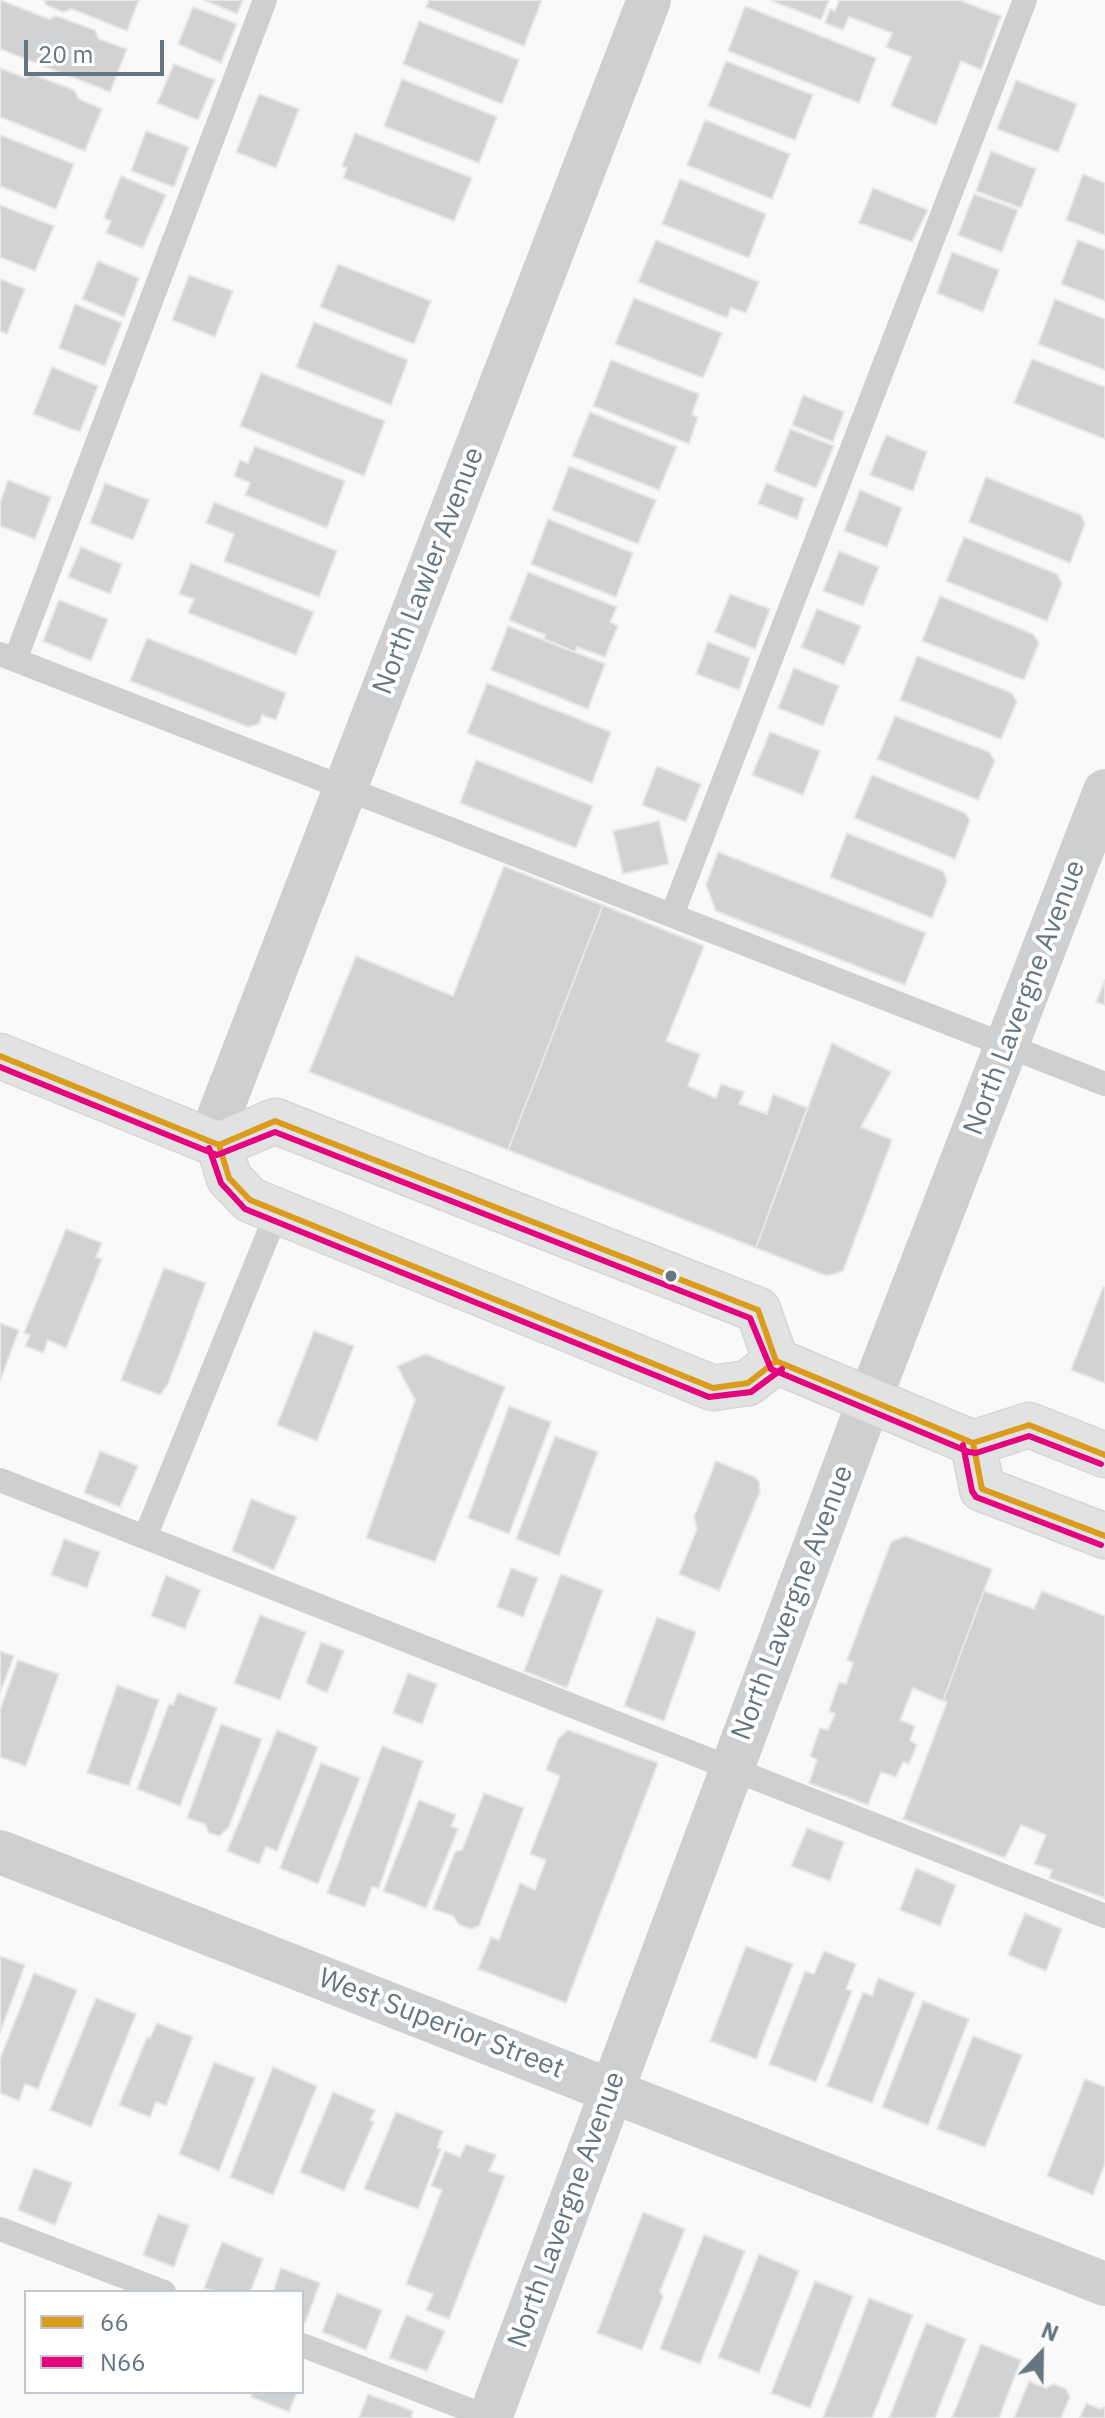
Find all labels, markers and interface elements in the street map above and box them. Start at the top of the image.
scale bar [28,24,168,74]
text: 20 m [38,38,93,70]
street label: North Lawler Avenue [366,443,492,699]
street label: North Lavergne Avenue [957,856,1093,1140]
unlabelled marker [663,1268,679,1284]
street label: North Lavergne Avenue [725,1461,861,1745]
street label: West Superior Street [314,1962,568,2086]
street label: North Lavergne Avenue [501,2067,633,2353]
legend [24,2290,304,2394]
text: 66 [100,2306,129,2338]
north arrow [1001,2314,1081,2394]
text: N [1037,2315,1063,2348]
text: N66 [100,2346,146,2378]

